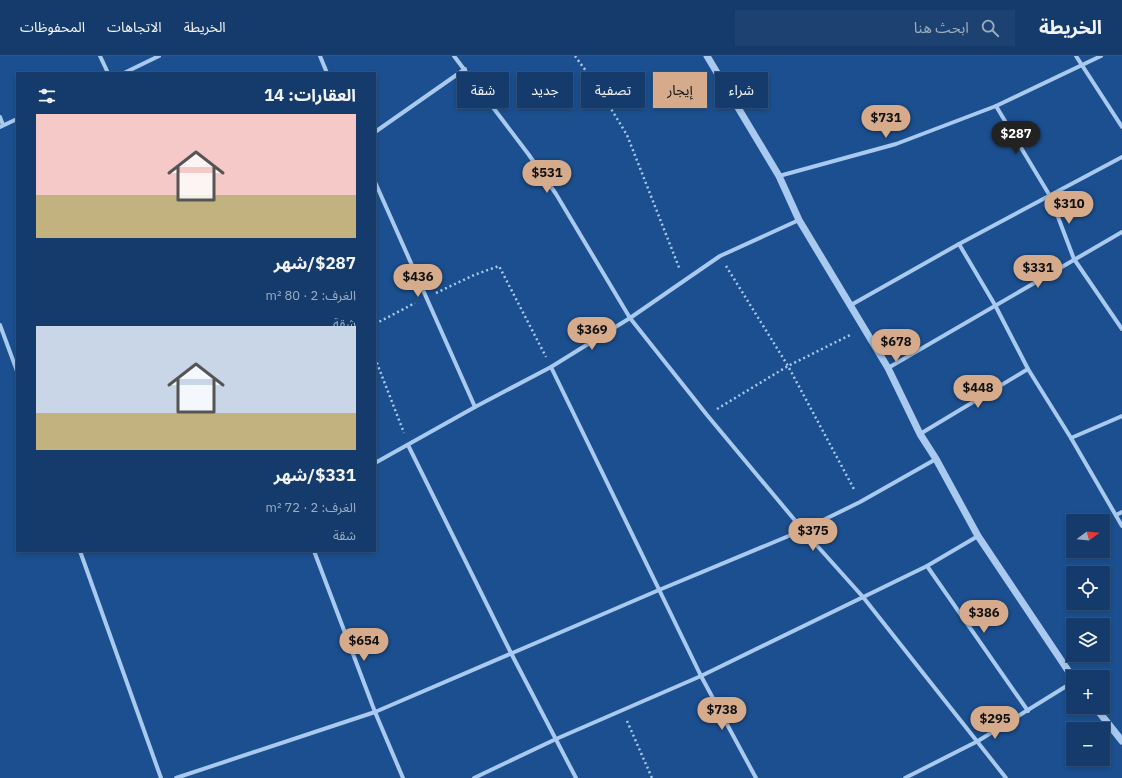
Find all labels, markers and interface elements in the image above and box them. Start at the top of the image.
search box [735,10,1015,46]
text: الخريطة [1039,15,1102,39]
icon: search [979,17,1001,39]
text: المحفوظات [20,18,85,36]
text: الاتجاهات [107,18,162,36]
text: الخريطة [184,18,226,36]
text: ابحث هنا [914,18,969,37]
chip: شقة [457,72,509,108]
chip: جديد [517,72,573,108]
chip: تصفية [581,72,645,108]
chip: إيجار [653,72,707,108]
chip: شراء [715,72,768,108]
text: العقارات: 14 [264,84,356,106]
icon: filters [36,85,58,107]
pin: $731 [862,105,910,139]
text: $731 [870,109,902,126]
pin: $287 [992,121,1040,155]
text: $287 [1000,125,1032,142]
icon: home [160,140,232,212]
pin: $531 [523,160,571,194]
text: $531 [531,164,563,181]
pin: $310 [1045,191,1093,225]
text: $310 [1053,195,1085,212]
text: $287/شهر [274,252,356,274]
pin: $331 [1014,255,1062,289]
text: $331 [1022,259,1054,276]
pin: $436 [394,264,442,298]
text: $436 [402,268,434,285]
text: الغرف: 2 · 80 m² [266,287,356,304]
text: شقة [333,315,356,332]
pin: $369 [568,317,616,351]
text: $369 [576,321,608,338]
pin: $678 [872,329,920,363]
text: $678 [880,333,912,350]
icon: home [160,352,232,424]
pin: $448 [954,375,1002,409]
text: $448 [962,379,994,396]
text: $331/شهر [274,464,356,486]
text: الغرف: 2 · 72 m² [266,499,356,516]
north arrow [1066,514,1110,558]
map controls [1066,514,1110,766]
pin: $375 [789,518,837,552]
text: $375 [797,522,829,539]
text: شقة [333,527,356,544]
button: locate [1066,566,1110,610]
pin: $386 [960,600,1008,634]
text: $386 [968,604,1000,621]
button: layers [1066,618,1110,662]
pin: $654 [340,628,388,662]
text: $654 [348,632,380,649]
button: + [1066,670,1110,714]
pin: $738 [698,697,746,731]
text: $738 [706,701,738,718]
pin: $295 [971,706,1019,740]
text: $295 [979,710,1011,727]
button: − [1066,722,1110,766]

